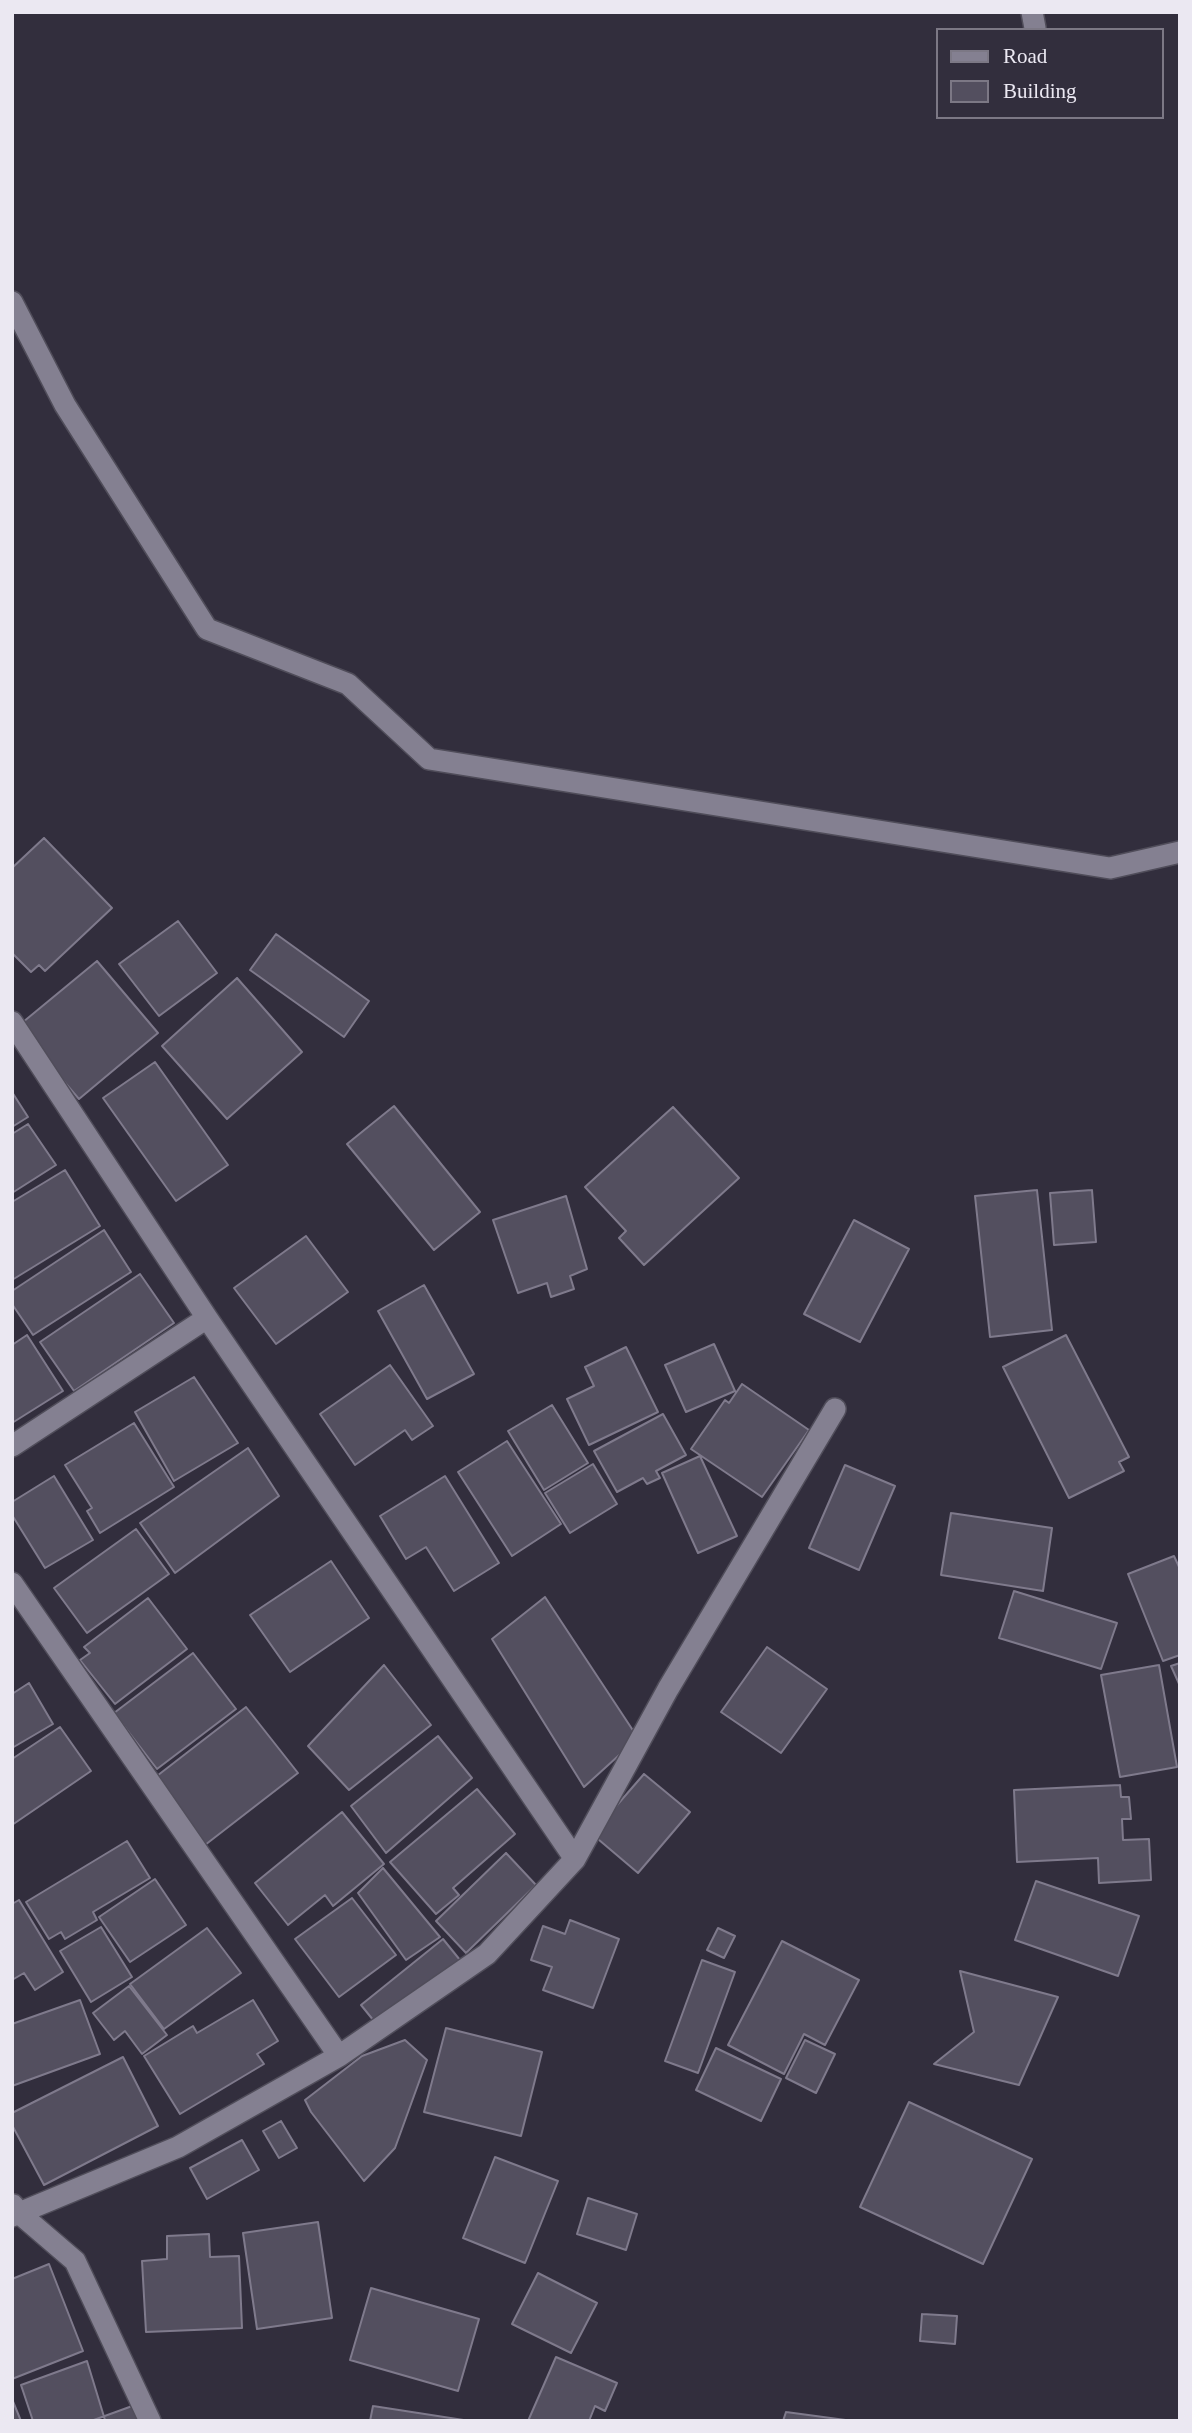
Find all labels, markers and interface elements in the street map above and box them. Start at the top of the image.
legend [936,28,1164,119]
text: Road [1003,44,1047,68]
text: Building [1003,79,1077,103]

